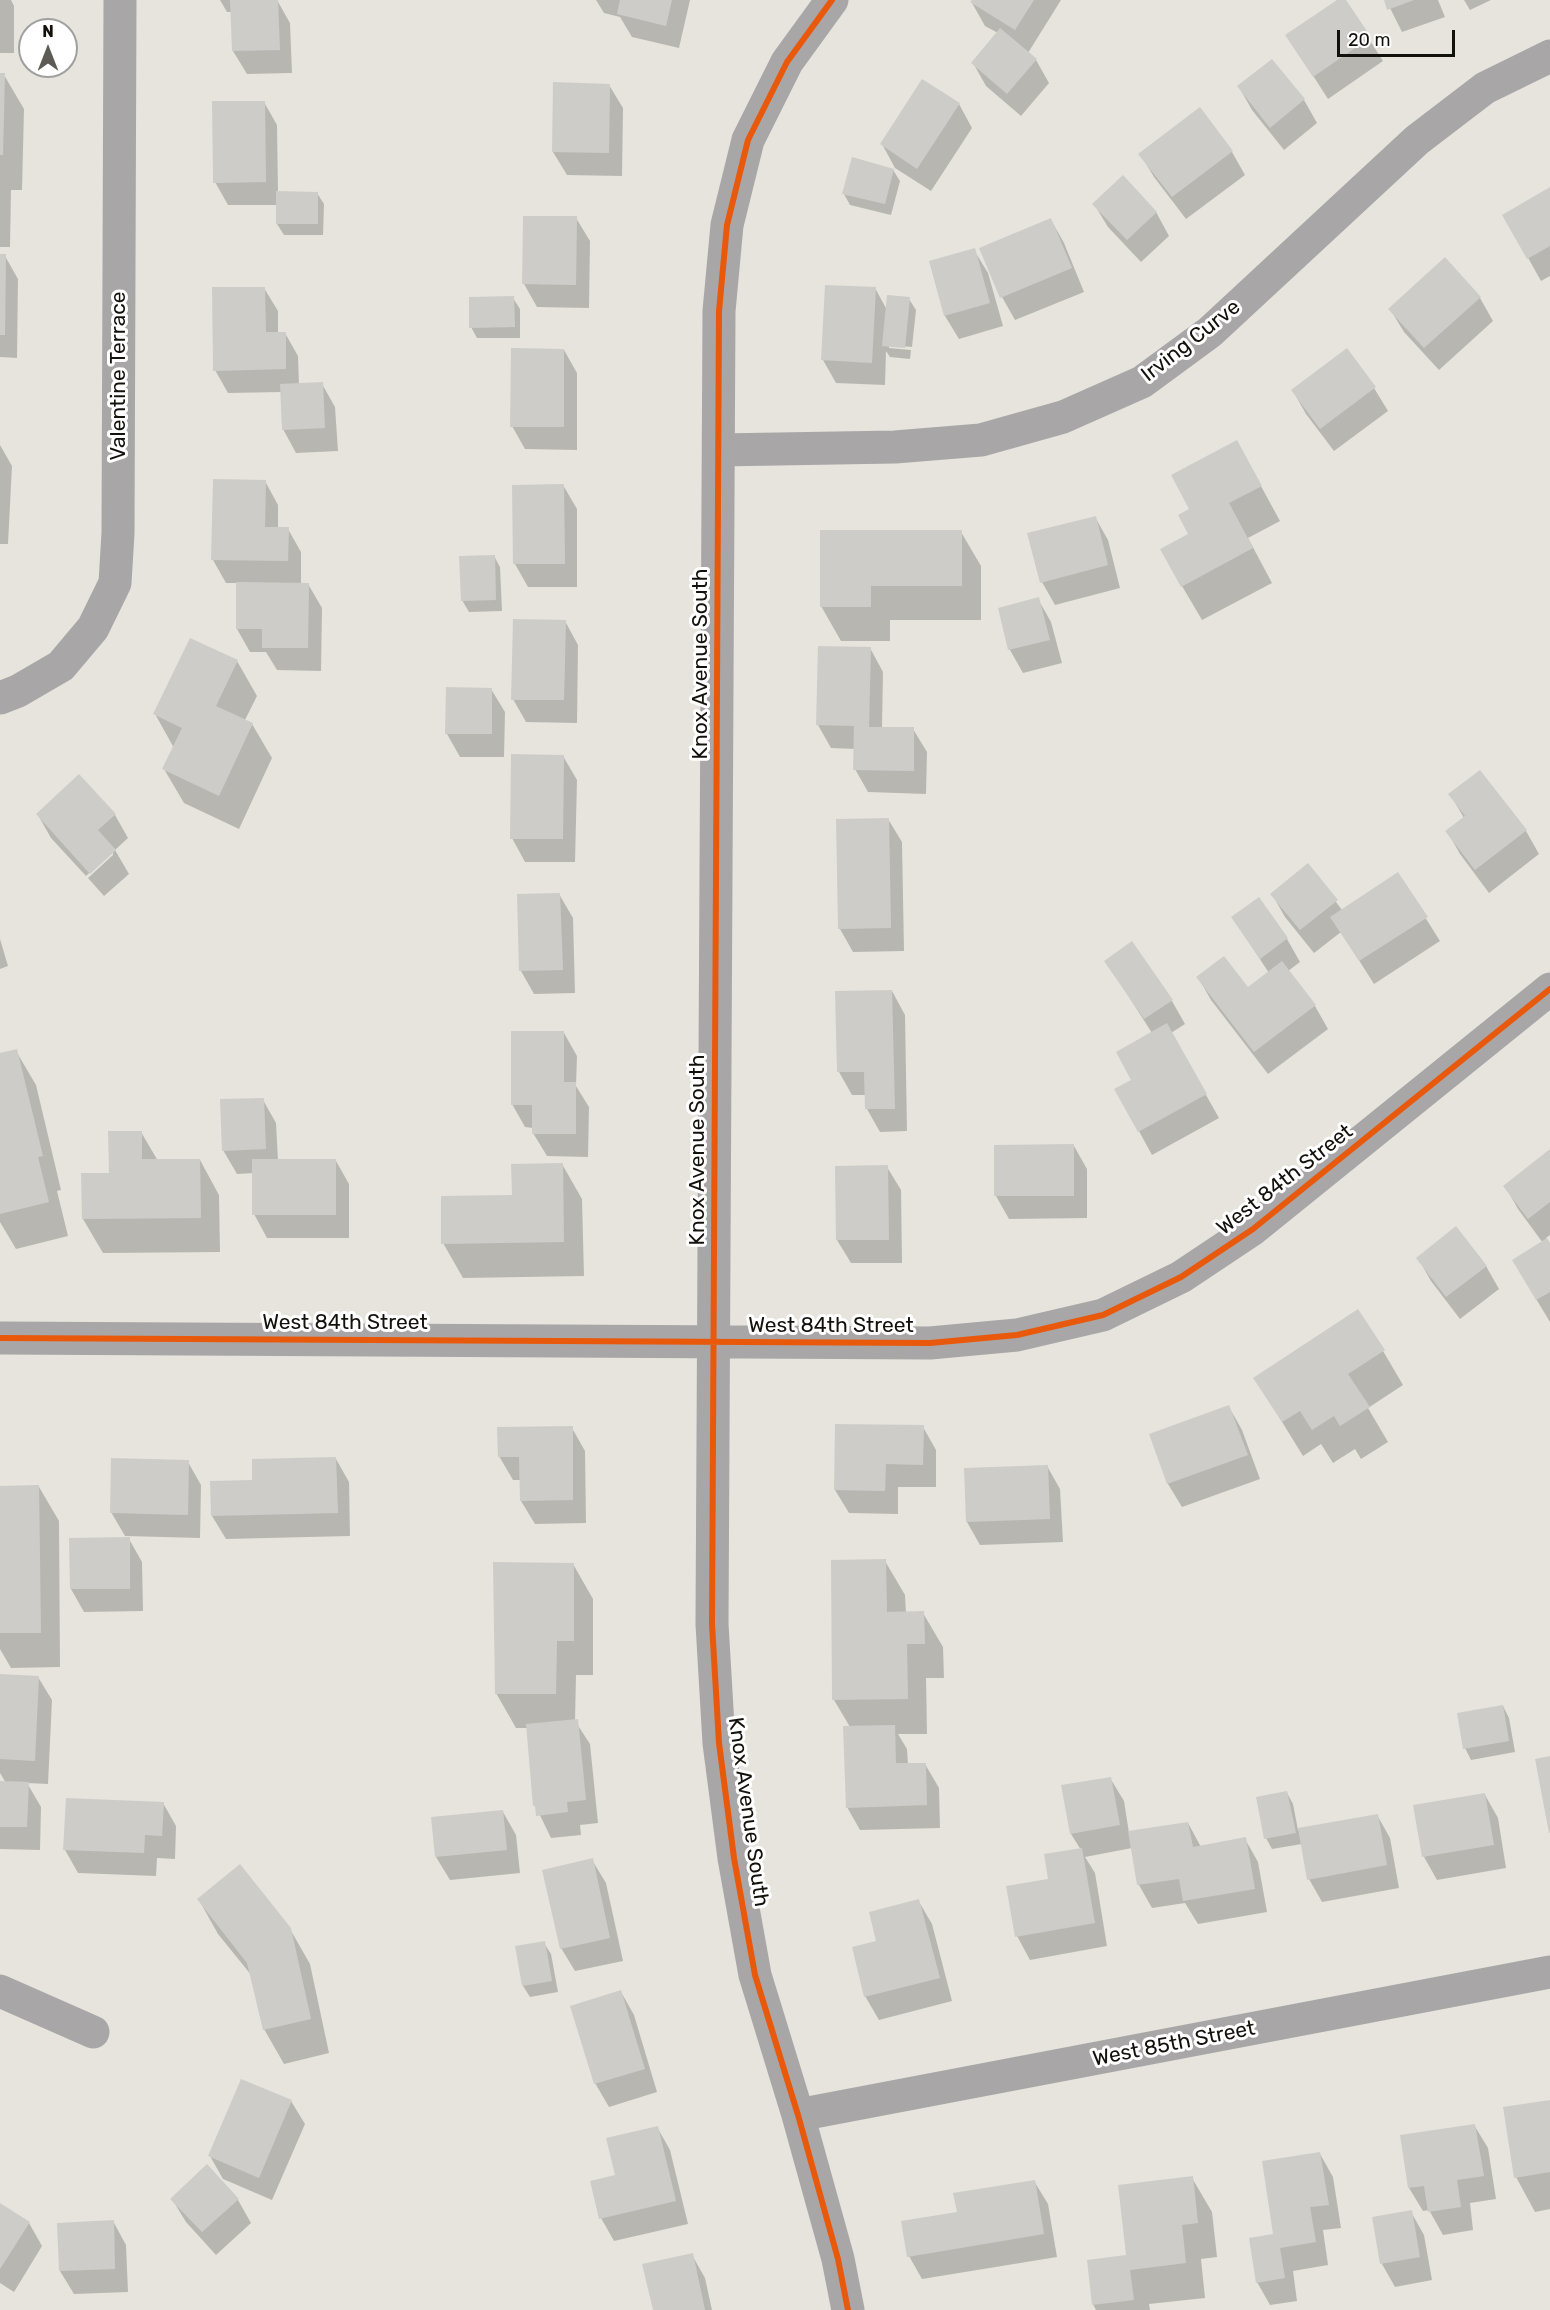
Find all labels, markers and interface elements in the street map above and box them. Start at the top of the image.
north arrow [18,18,78,78]
scale bar [1340,18,1458,56]
text: N [42,22,54,41]
text: 20 m [1348,29,1390,51]
street label: Valentine Terrace [106,291,132,461]
street label: Irving Curve [1137,295,1245,387]
street label: Knox Avenue South [688,568,714,760]
street label: Knox Avenue South [685,1054,711,1246]
street label: West 84th Street [1212,1119,1358,1241]
street label: West 84th Street [262,1310,428,1336]
street label: West 84th Street [748,1313,914,1339]
street label: Knox Avenue South [722,1716,774,1908]
street label: West 85th Street [1091,2016,1257,2072]

